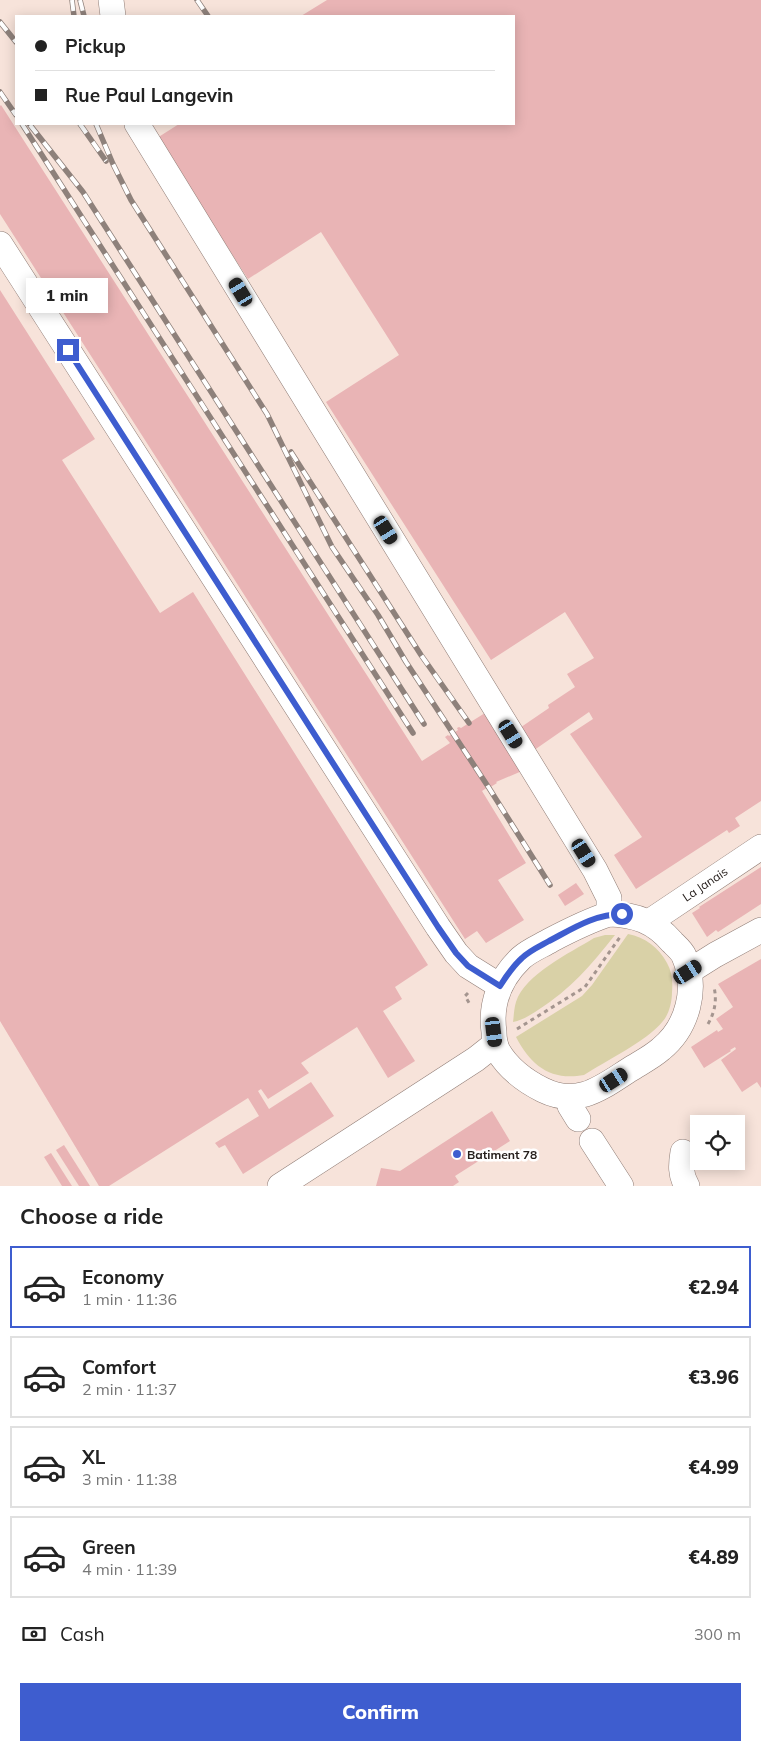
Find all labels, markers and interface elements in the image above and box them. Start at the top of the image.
text: Pickup [65,34,126,58]
text: Rue Paul Langevin [65,83,233,107]
car [226,275,255,309]
callout: 1 min [27,278,109,312]
text: 1 min [46,285,88,305]
route end [57,339,79,361]
car [371,513,400,547]
car [496,717,525,751]
car [569,836,598,870]
street label: La Janais [680,863,730,904]
route start [611,903,633,925]
car [671,958,704,986]
car [484,1016,503,1048]
car [597,1066,630,1094]
map controls [690,1115,745,1170]
button: locate [690,1115,745,1170]
place label: Batiment 78 [467,1147,537,1162]
marker: Batiment 78 [451,1148,463,1160]
text: Choose a ride [20,1202,163,1230]
icon: car [22,1265,67,1310]
text: Economy [82,1265,164,1289]
text: €2.94 [688,1275,739,1299]
text: 1 min · 11:36 [82,1289,177,1309]
icon: car [22,1355,67,1400]
text: Comfort [82,1355,156,1379]
text: €3.96 [688,1365,739,1389]
text: 2 min · 11:37 [82,1379,177,1399]
icon: car [22,1445,67,1490]
text: XL [82,1445,105,1469]
text: €4.99 [688,1455,739,1479]
text: 3 min · 11:38 [82,1469,177,1489]
icon: car [22,1535,67,1580]
text: Green [82,1535,136,1559]
text: €4.89 [688,1545,739,1569]
text: 4 min · 11:39 [82,1559,177,1579]
icon: cash [20,1620,48,1648]
text: Cash [60,1622,105,1646]
text: 300 m [694,1624,741,1644]
button: Confirm [20,1683,741,1741]

